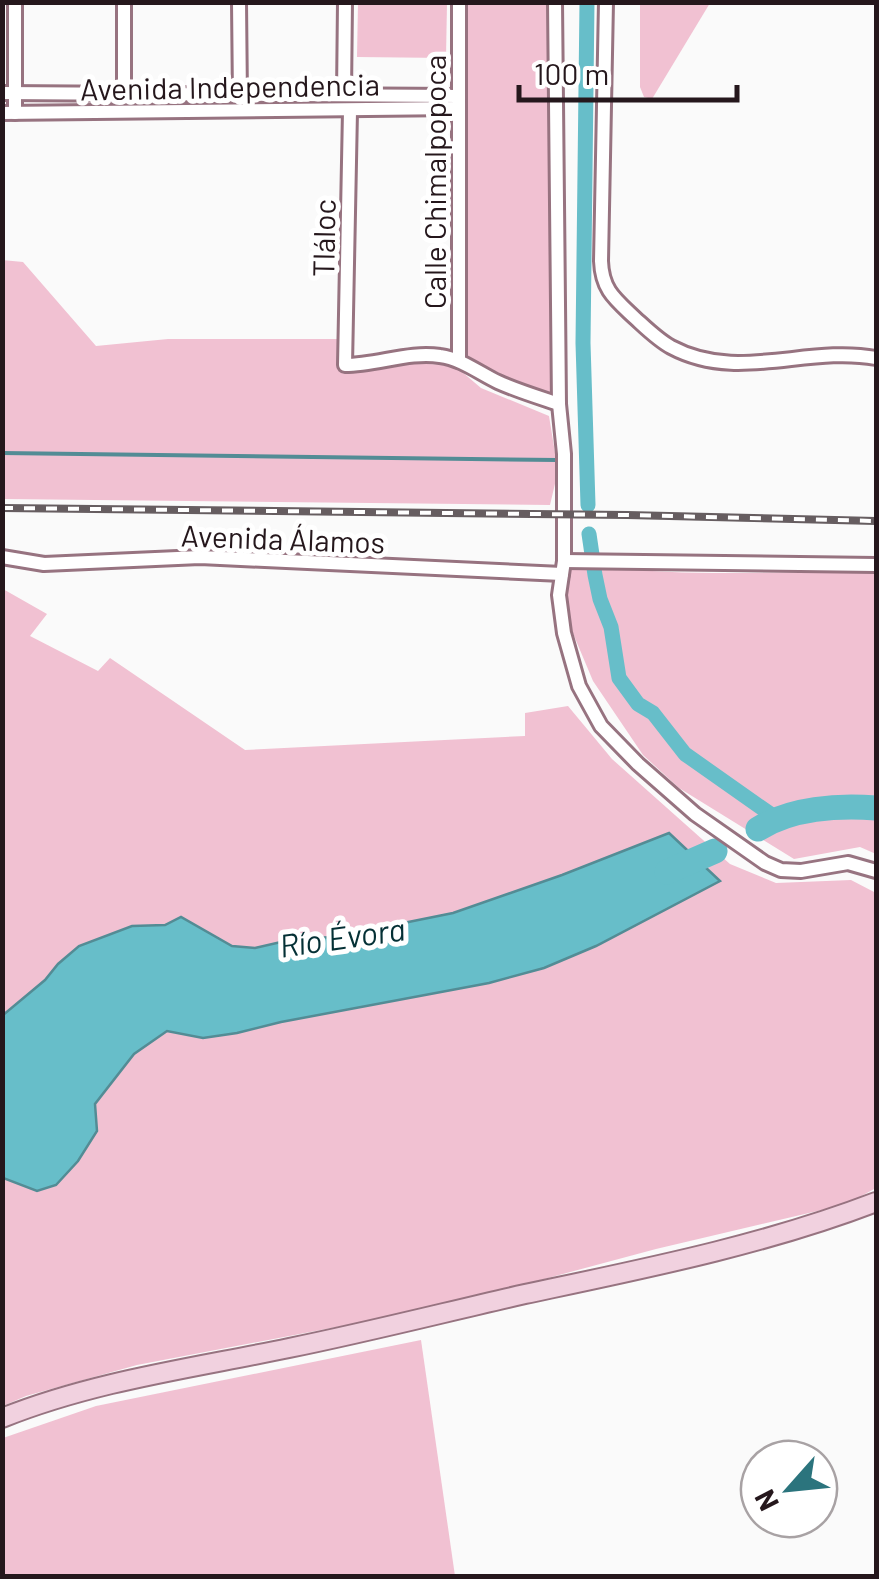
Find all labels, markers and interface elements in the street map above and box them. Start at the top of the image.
scale bar [519,40,736,102]
street label: Calle Chimalpopoca [416,55,452,309]
text: 100 m [534,55,609,91]
street label: Avenida Independencia [80,65,380,107]
street label: Tláloc [304,199,342,277]
street label: Avenida Álamos [180,516,386,560]
water label: Río Évora [277,908,407,964]
north arrow [739,1439,839,1539]
text: N [746,1485,785,1517]

